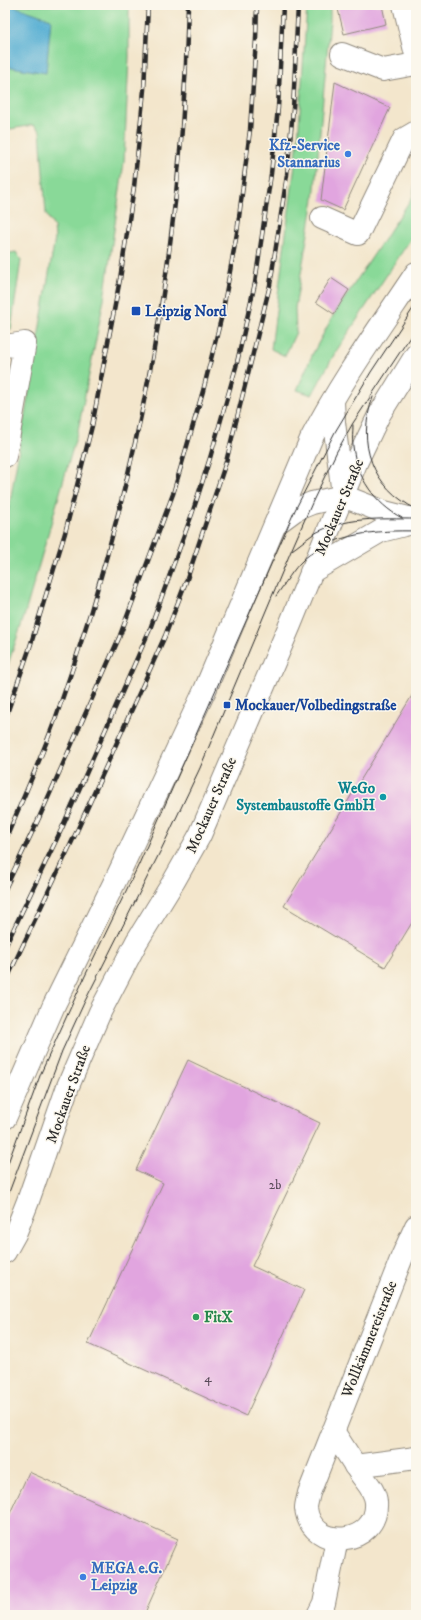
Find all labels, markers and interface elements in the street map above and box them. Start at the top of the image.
place label: Kfz-Service Stannarius [269,136,341,172]
marker: Kfz-Service Stannarius [343,149,353,159]
place label: Leipzig Nord [145,302,227,321]
marker: Leipzig Nord [130,305,142,317]
street label: Mockauer Straße [311,456,368,558]
place label: Mockauer/Volbedingstraße [235,696,397,715]
marker: Mockauer/Volbedingstraße [222,700,232,710]
street label: Mockauer Straße [182,754,241,856]
place label: WeGo Systembaustoffe GmbH [236,779,376,815]
marker: WeGo Systembaustoffe GmbH [378,792,388,802]
street label: Mockauer Straße [42,1042,95,1146]
house number: 2b [269,1177,281,1193]
street label: Wollkämmereistraße [337,1278,402,1401]
place label: FitX [204,1308,233,1327]
marker: FitX [191,1312,201,1322]
house number: 4 [204,1370,212,1386]
place label: MEGA e.G. Leipzig [91,1559,163,1595]
marker: MEGA e.G. Leipzig [78,1572,88,1582]

